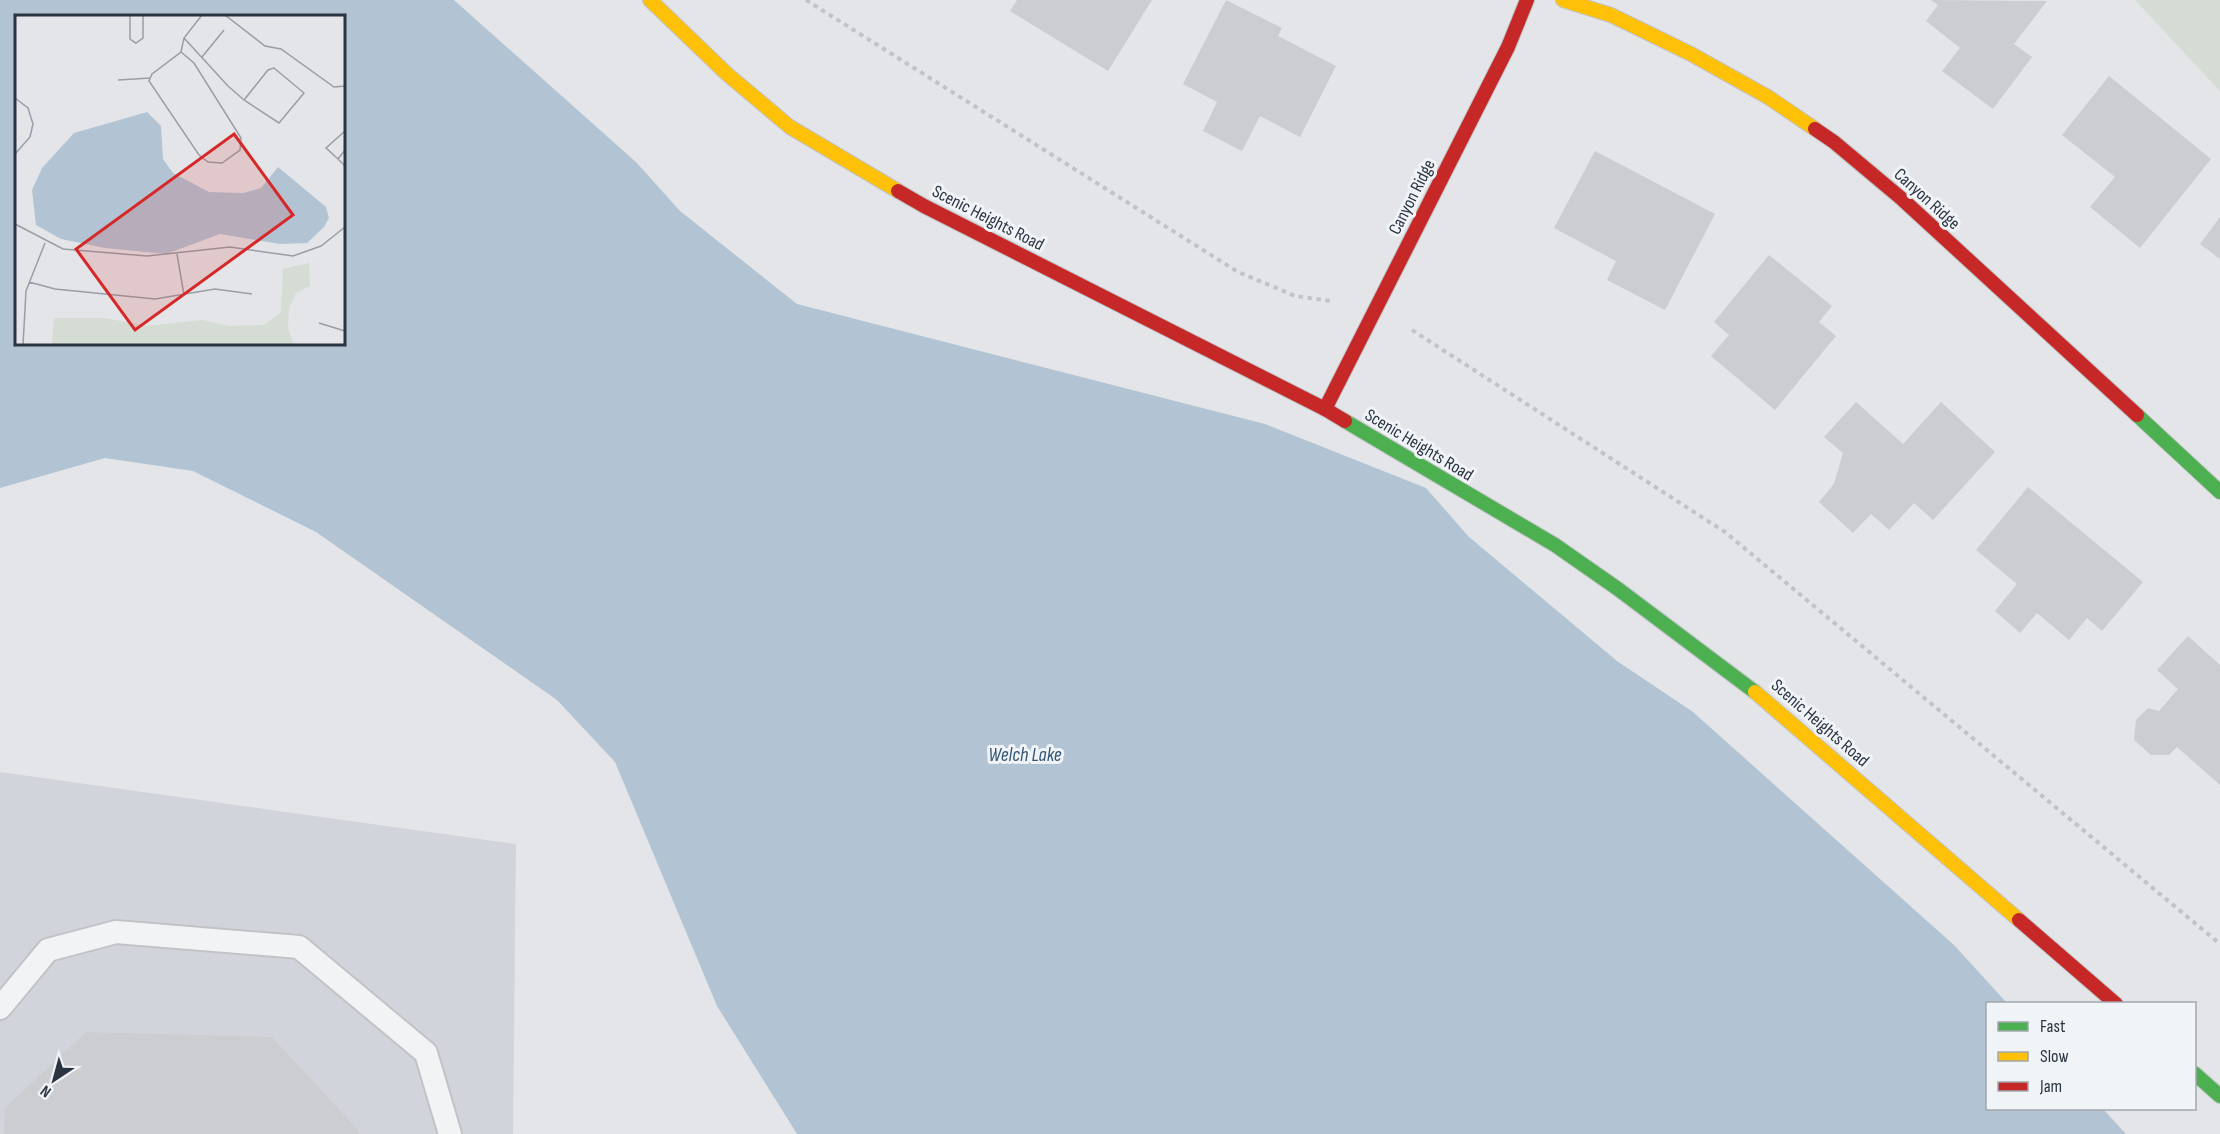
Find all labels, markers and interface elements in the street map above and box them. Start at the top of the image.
inset map [15,15,345,345]
street label: Canyon Ridge [1384,156,1440,238]
street label: Canyon Ridge [1890,164,1964,234]
street label: Scenic Heights Road [929,181,1047,255]
street label: Scenic Heights Road [1361,404,1477,486]
street label: Scenic Heights Road [1767,675,1873,771]
water label: Welch Lake [988,743,1062,767]
legend [1986,1002,2196,1110]
text: Fast [2040,1016,2066,1037]
text: Slow [2040,1046,2069,1067]
north arrow [24,1050,84,1110]
text: Jam [2039,1076,2062,1097]
text: N [37,1081,55,1101]

